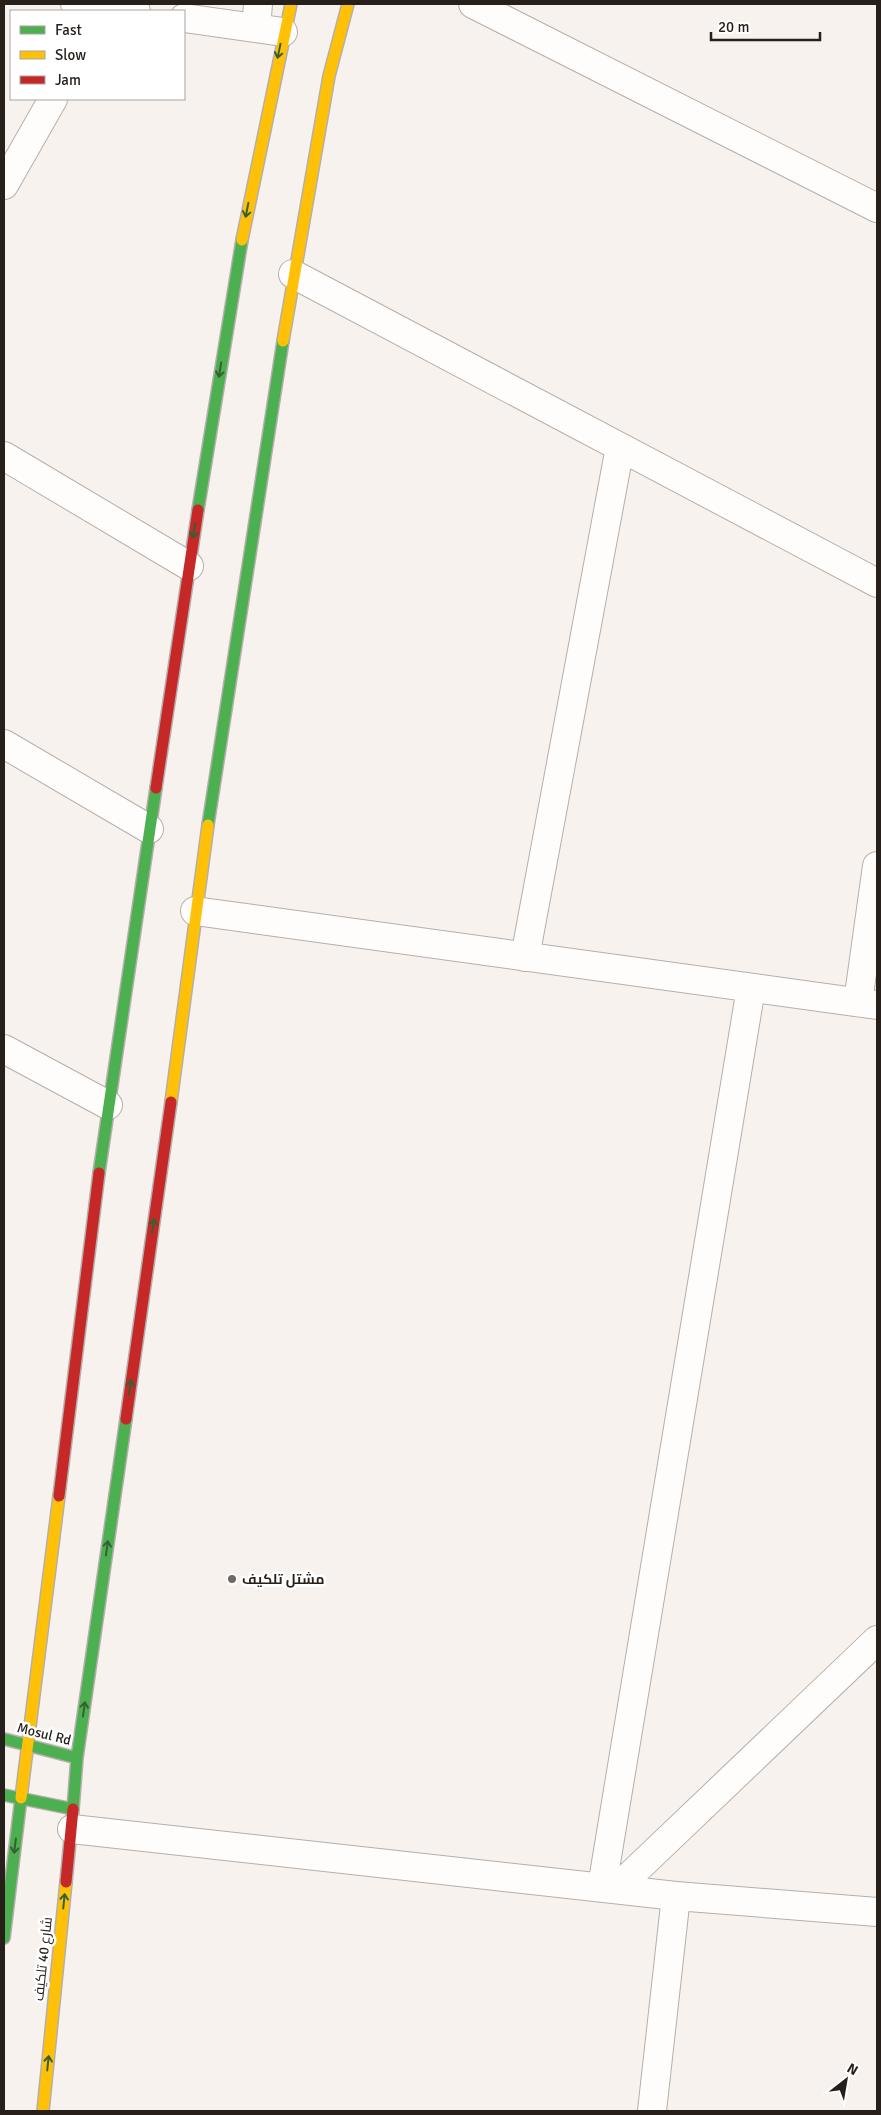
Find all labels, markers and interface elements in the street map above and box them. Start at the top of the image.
legend [10,10,185,100]
scale bar [711,10,820,42]
text: 20 m [718,18,749,36]
text: Fast [55,21,82,39]
one-way arrow [274,43,284,59]
text: Slow [55,46,86,64]
text: Jam [55,71,81,89]
one-way arrow [242,202,251,218]
one-way arrow [214,362,224,378]
one-way arrow [189,523,199,539]
one-way arrow [148,1219,158,1235]
one-way arrow [126,1379,136,1395]
one-way arrow [103,1540,113,1556]
place label: مشتل تلكيف [242,1571,324,1588]
marker: مشتل تلكيف [226,1573,238,1585]
one-way arrow [80,1701,90,1717]
street label: Mosul Rd [15,1719,73,1749]
one-way arrow [10,1838,20,1854]
one-way arrow [60,1893,69,1909]
street label: شارع 40 تلكيف [30,1916,56,2002]
one-way arrow [43,2055,53,2071]
north arrow [821,2055,871,2105]
text: N [844,2059,861,2079]

